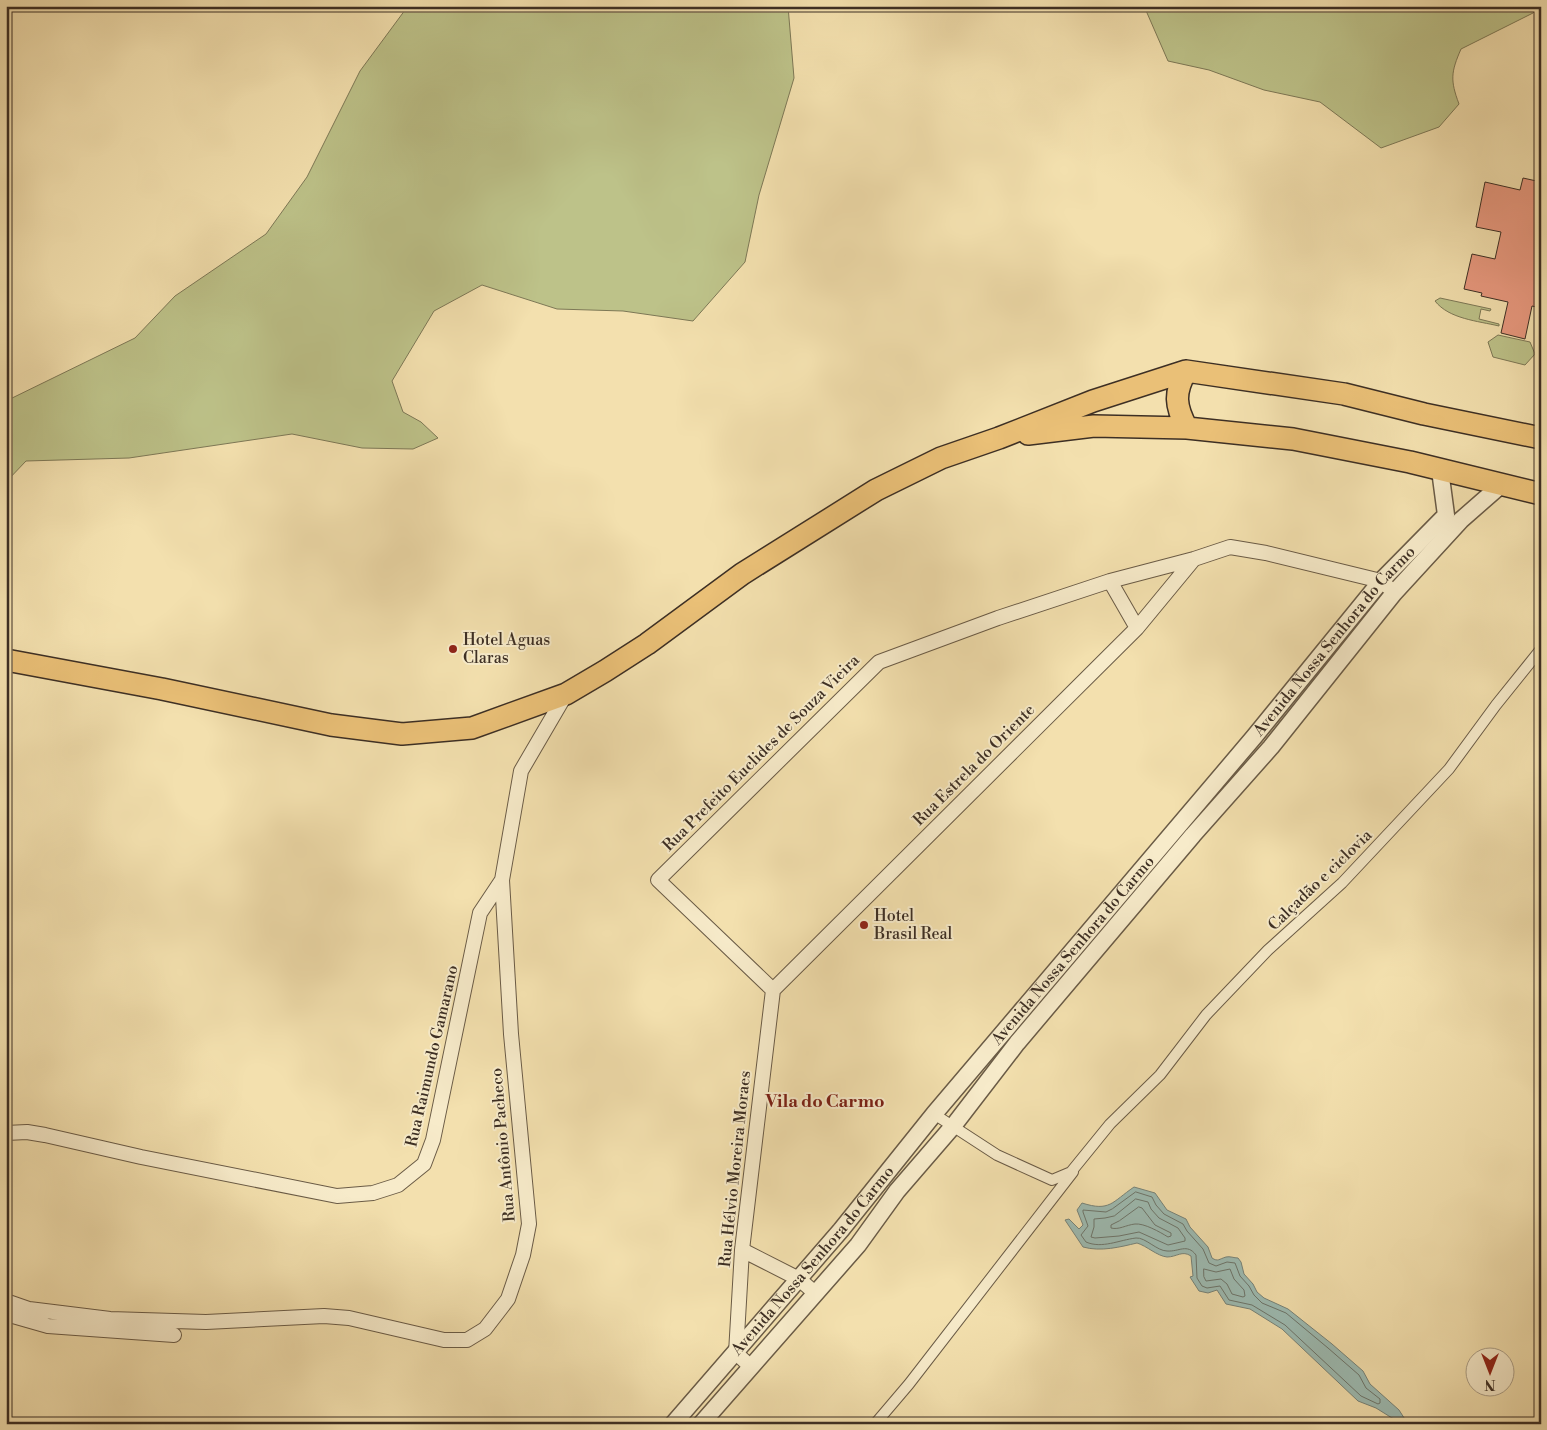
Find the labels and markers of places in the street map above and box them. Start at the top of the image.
place label: Hotel Aguas Claras [463,630,550,668]
marker: Hotel Aguas Claras [447,643,459,655]
place label: Hotel Brasil Real [873,906,953,944]
marker: Hotel Brasil Real [858,919,870,931]

